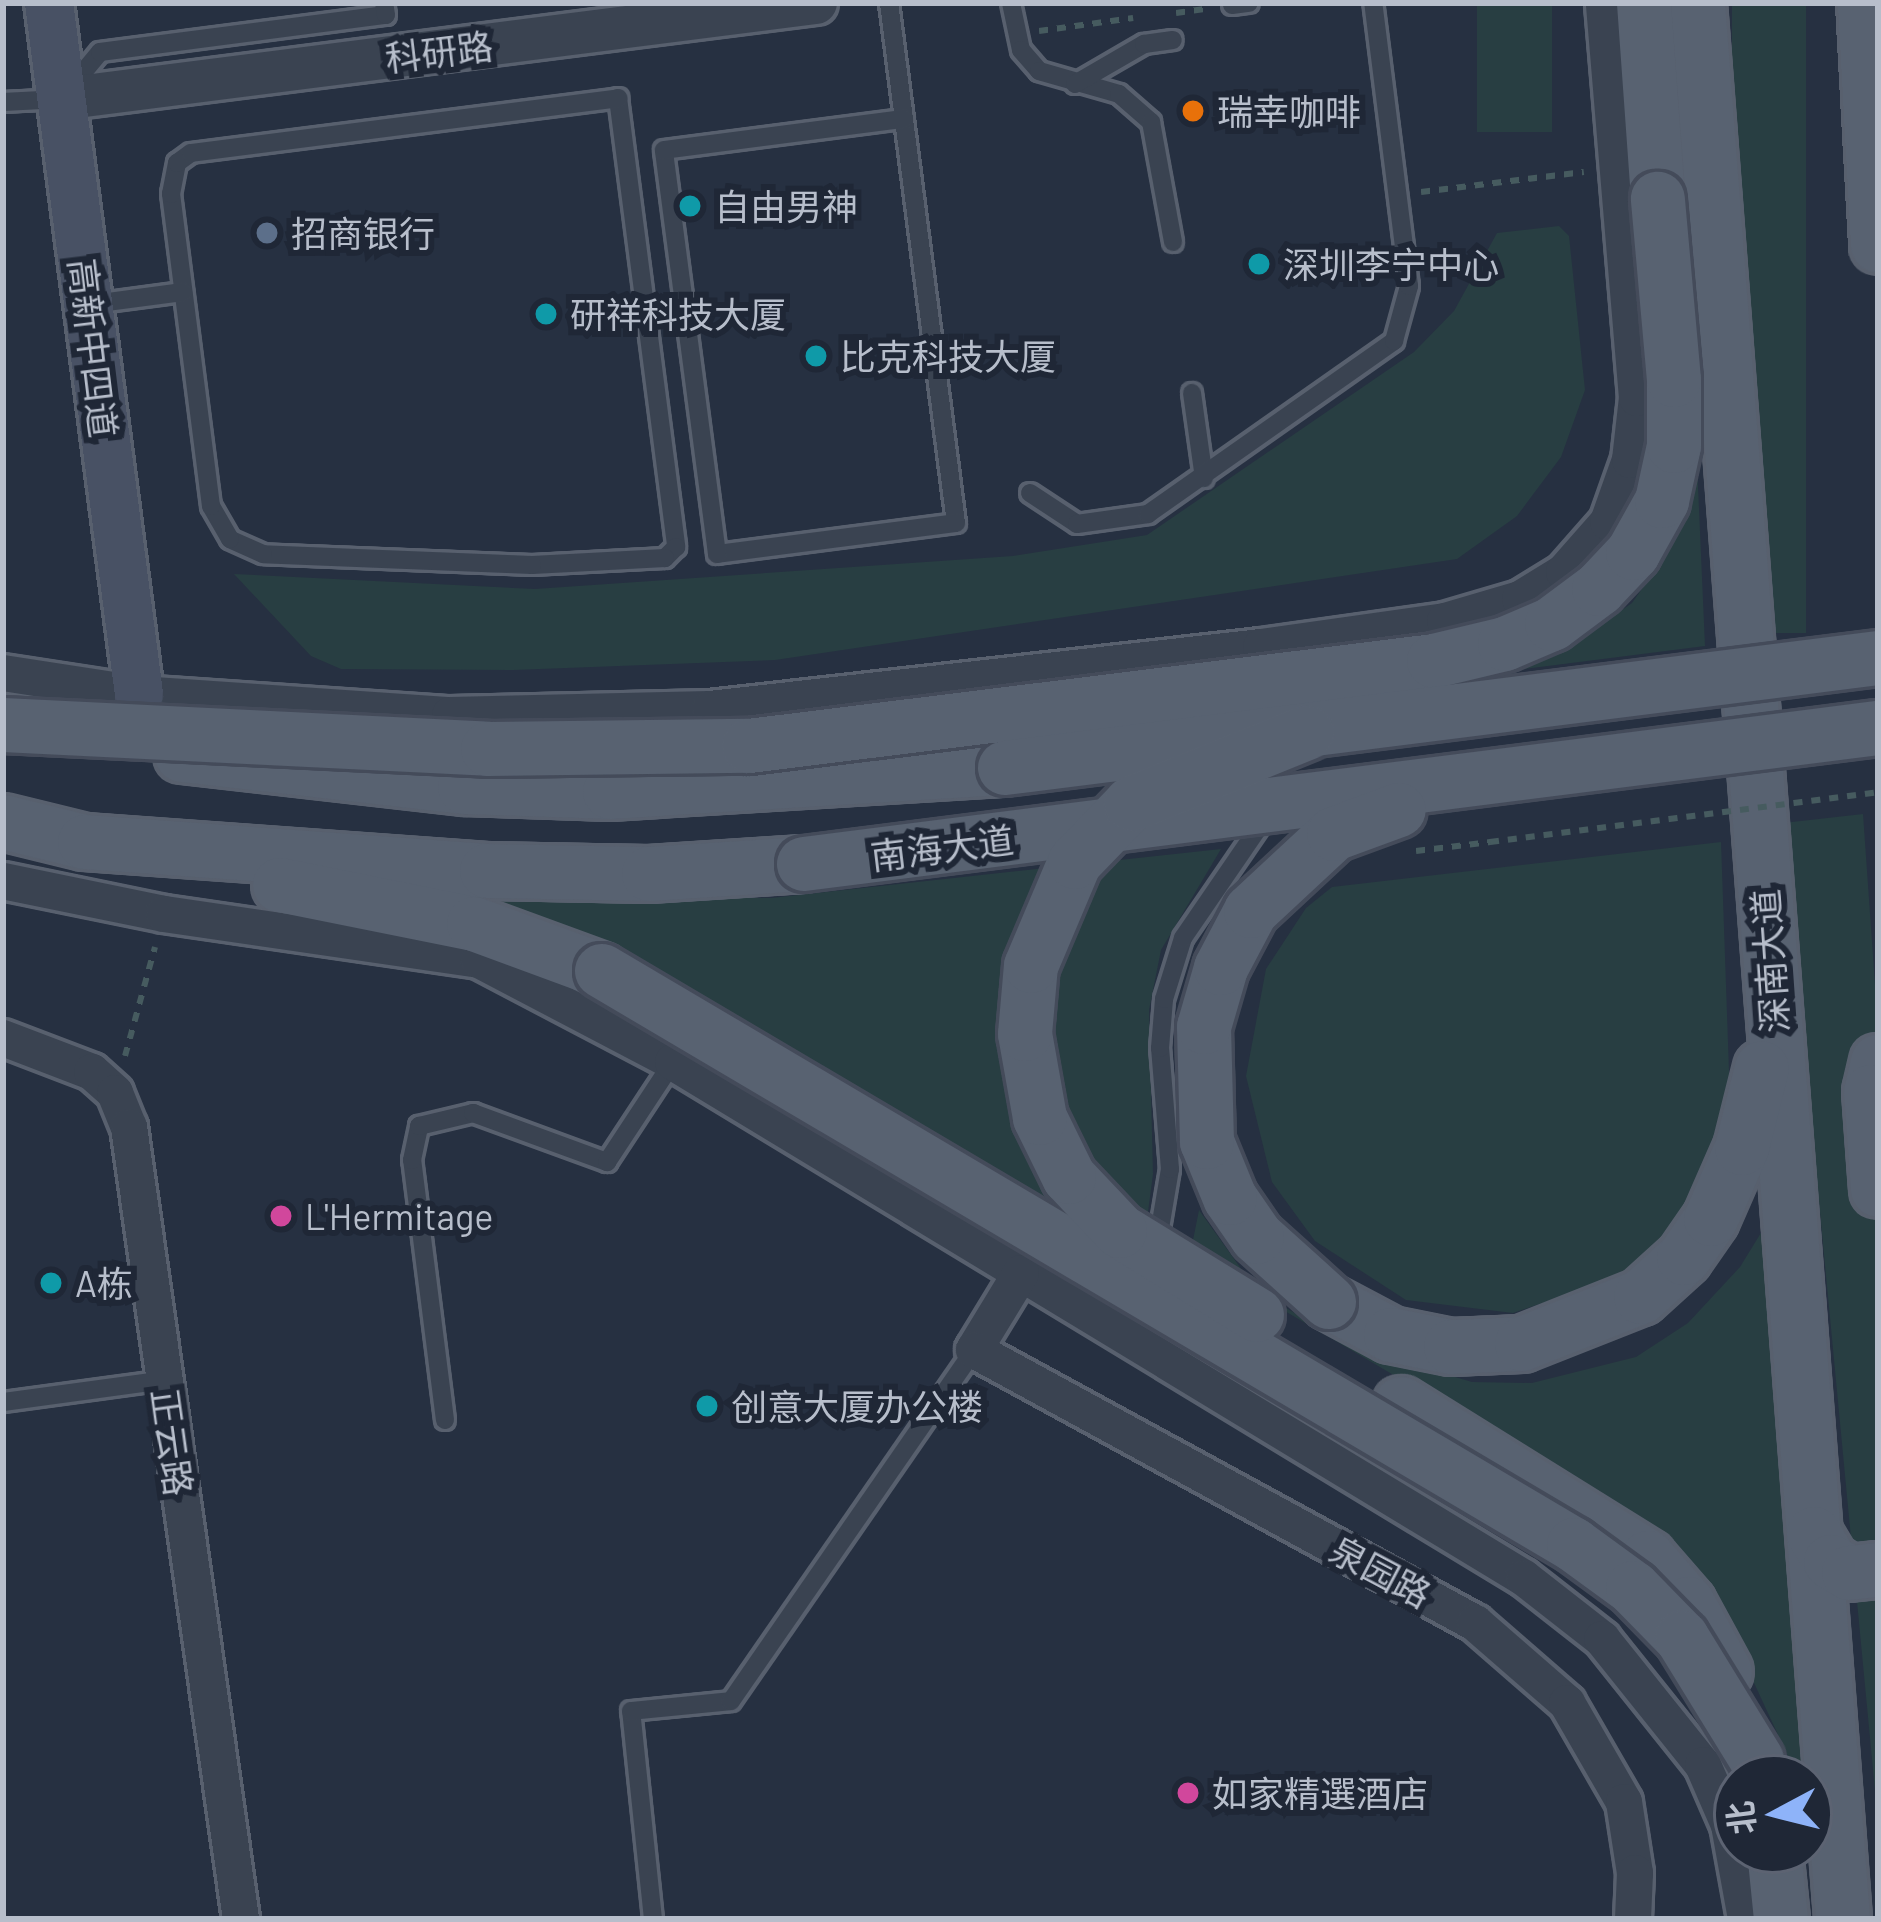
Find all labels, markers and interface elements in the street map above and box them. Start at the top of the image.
street label: 科研路 [383,23,495,79]
place label: 瑞幸咖啡 [1217,89,1361,133]
marker: 瑞幸咖啡 [1180,98,1206,124]
place label: 自由男神 [714,184,858,228]
marker: 自由男神 [677,193,703,219]
place label: 招商银行 [291,211,435,255]
marker: 招商银行 [254,220,280,246]
place label: 深圳李宁中心 [1283,242,1499,286]
marker: 深圳李宁中心 [1246,251,1272,277]
street label: 高新中四道 [62,256,126,440]
place label: 研祥科技大厦 [570,292,786,336]
marker: 研祥科技大厦 [533,301,559,327]
place label: 比克科技大厦 [840,334,1056,378]
marker: 比克科技大厦 [803,343,829,369]
street label: 南海大道 [868,817,1016,877]
street label: 深南大道 [1742,888,1796,1034]
place label: L'Hermitage [305,1194,493,1238]
marker: L'Hermitage [268,1203,294,1229]
place label: A栋 [75,1261,133,1305]
marker: A栋 [38,1270,64,1296]
place label: 创意大厦办公楼 [731,1384,983,1428]
street label: 正云路 [144,1386,202,1498]
marker: 创意大厦办公楼 [694,1393,720,1419]
street label: 泉园路 [1323,1527,1439,1615]
north arrow [1713,1754,1833,1874]
place label: 如家精選酒店 [1212,1771,1428,1815]
marker: 如家精選酒店 [1175,1780,1201,1806]
text: 北 [1718,1799,1762,1837]

